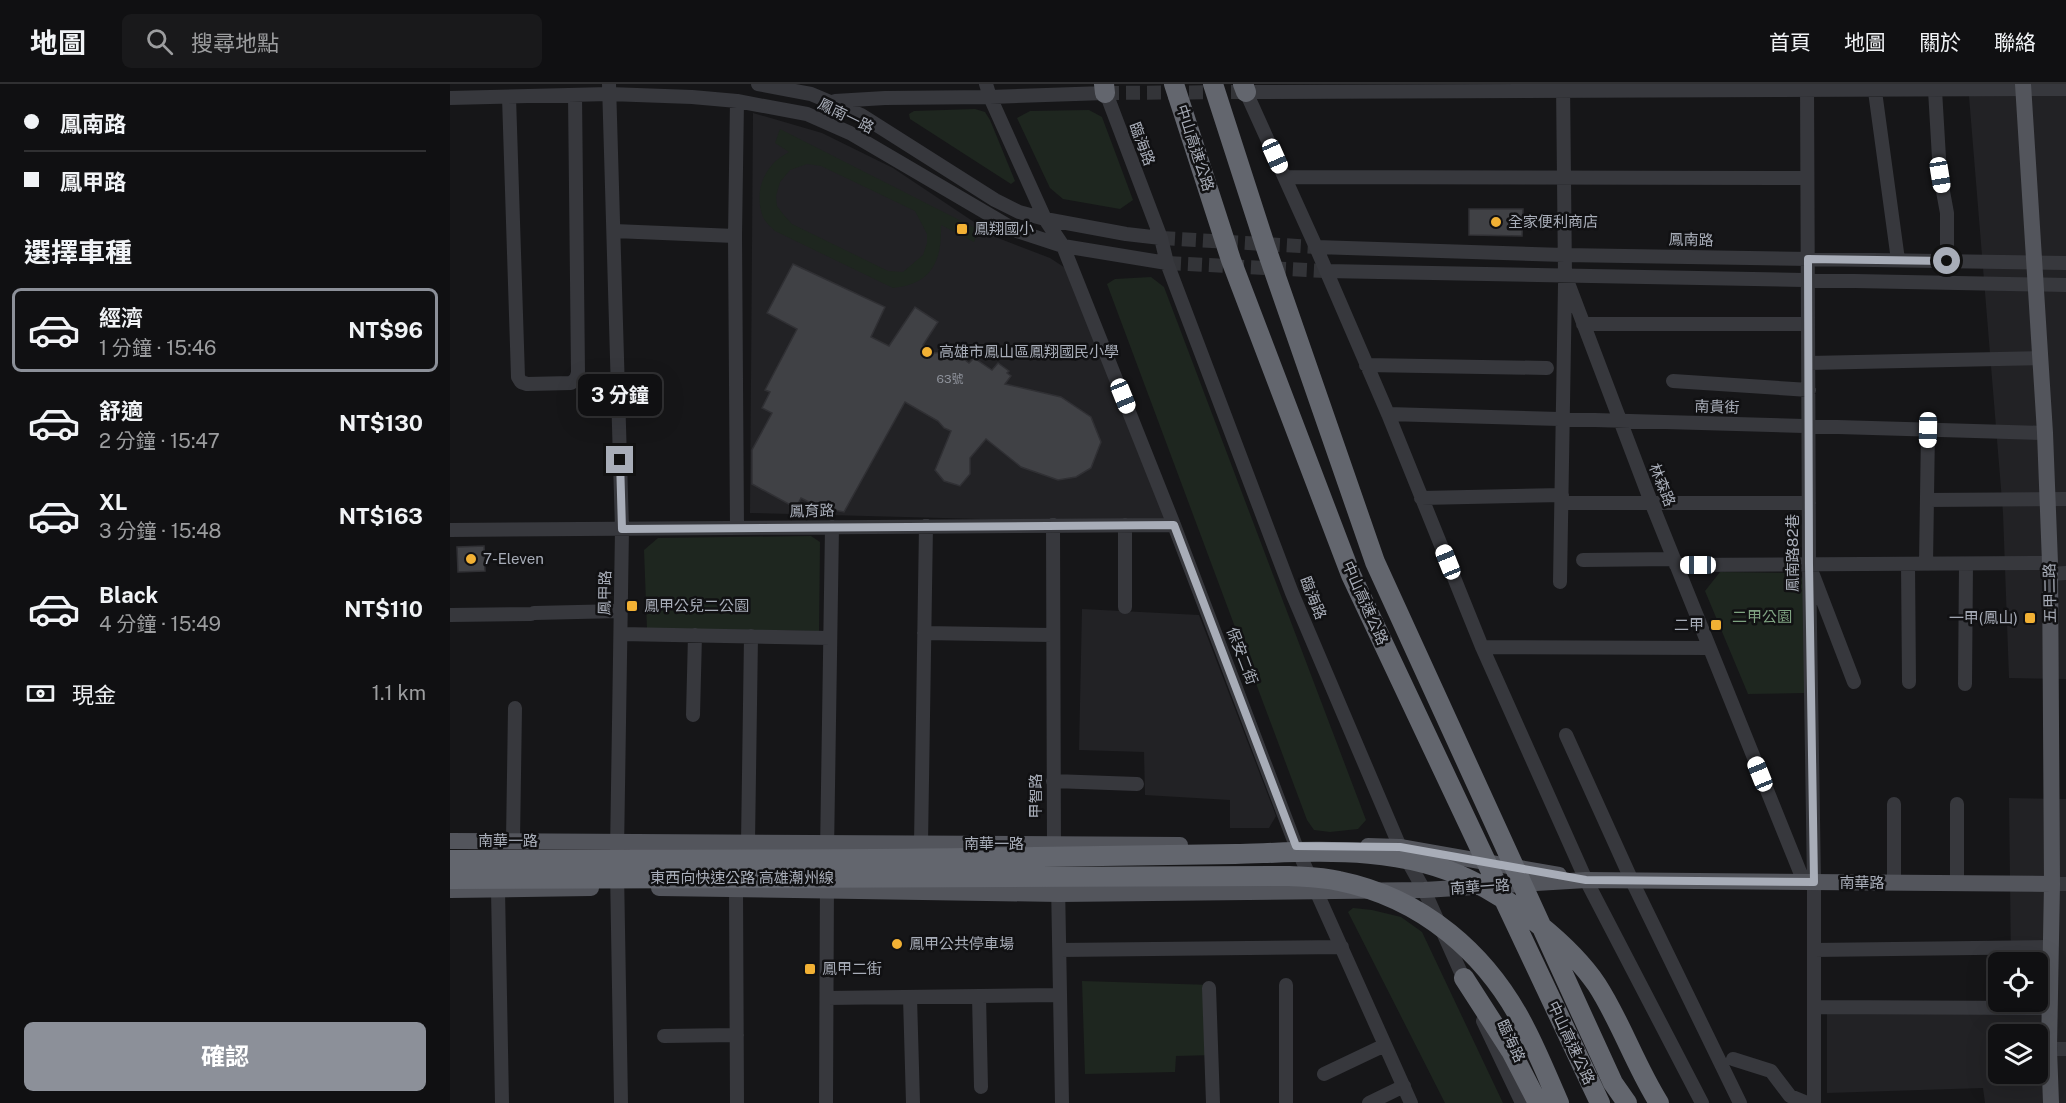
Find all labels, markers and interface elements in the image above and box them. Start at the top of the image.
search box [122,14,542,68]
icon: search [143,25,176,58]
text: 地圖 [30,26,86,59]
text: 搜尋地點 [191,30,279,56]
text: 首頁 [1769,30,1811,55]
text: 地圖 [1844,30,1886,55]
text: 關於 [1919,30,1961,55]
text: 聯絡 [1994,30,2036,55]
street label: 鳳南一路 [816,95,877,136]
street label: 中山高速公路 [1173,102,1217,193]
text: 鳳南路 [60,111,126,137]
street label: 臨海路 [1126,120,1158,168]
car [1259,136,1291,176]
car [1928,156,1952,194]
text: 鳳甲路 [60,169,126,195]
place label: 全家便利商店 [1508,213,1598,230]
marker: 全家便利商店 [1489,215,1503,229]
place label: 鳳翔國小 [974,220,1034,237]
marker: 鳳翔國小 [955,222,969,236]
street label: 鳳南路 [1668,231,1714,248]
text: 選擇車種 [24,236,132,268]
route start [1933,247,1960,274]
icon: car [27,303,81,357]
text: 經濟 [99,305,143,331]
text: NT$96 [348,317,423,343]
text: 1 分鐘 · 15:46 [99,336,217,360]
place label: 高雄市鳳山區鳳翔國民小學 [939,343,1119,360]
marker: 高雄市鳳山區鳳翔國民小學 [920,345,934,359]
house number: 63號 [937,372,963,386]
callout: 3 分鐘 [578,373,662,415]
car [1108,376,1138,416]
text: 3 分鐘 [591,383,649,407]
icon: car [27,396,81,450]
street label: 南貴街 [1694,397,1740,416]
text: 舒適 [99,398,143,424]
text: NT$130 [339,410,423,436]
car [1919,412,1937,448]
text: 2 分鐘 · 15:47 [99,429,220,453]
route end [606,446,633,473]
street label: 林森路 [1646,461,1679,509]
icon: car [27,489,81,543]
text: XL [99,489,127,515]
street label: 鳳育路 [789,502,835,519]
text: NT$163 [339,503,423,529]
street label: 鳳南路82巷 [1784,514,1801,592]
text: 3 分鐘 · 15:48 [99,519,222,543]
car [1433,542,1463,582]
place label: 7-Eleven [483,550,544,567]
marker: 7-Eleven [464,552,478,566]
car [1680,556,1716,574]
street label: 中山高速公路 [1339,558,1392,647]
street label: 五甲二路 [2040,563,2059,623]
street label: 鳳甲路 [596,570,613,616]
street label: 臨海路 [1297,574,1330,622]
icon: car [27,582,81,636]
text: Black [99,582,158,608]
text: NT$110 [344,596,423,622]
place label: 鳳甲公兒二公園 [644,597,749,614]
marker: 鳳甲公兒二公園 [625,599,639,613]
park label: 二甲公園 [1732,608,1792,625]
place label: 一甲(鳳山) [1949,609,2018,626]
marker: 一甲(鳳山) [2023,611,2037,625]
text: 4 分鐘 · 15:49 [99,612,221,636]
place label: 二甲 [1674,616,1704,633]
marker: 二甲 [1709,618,1723,632]
street label: 保安二街 [1224,625,1261,687]
icon: cash [24,677,57,710]
text: 1.1 km [372,681,426,705]
text: 現金 [72,682,116,708]
car [1745,754,1775,794]
street label: 甲智路 [1027,773,1044,819]
street label: 南華一路 [478,832,538,849]
street label: 南華一路 [964,835,1024,852]
street label: 東西向快速公路 高雄潮州線 [650,869,834,886]
street label: 南華路 [1839,874,1885,891]
street label: 南華一路 [1449,876,1510,897]
place label: 鳳甲公共停車場 [909,935,1014,952]
marker: 鳳甲公共停車場 [890,937,904,951]
map controls [1988,952,2048,1084]
button: locate [1988,952,2048,1012]
place label: 鳳甲二街 [822,960,882,977]
marker: 鳳甲二街 [803,962,817,976]
street label: 中山高速公路 [1545,998,1598,1087]
street label: 臨海路 [1494,1017,1529,1065]
button: 確認 [24,1022,426,1091]
button: layers [1988,1024,2048,1084]

